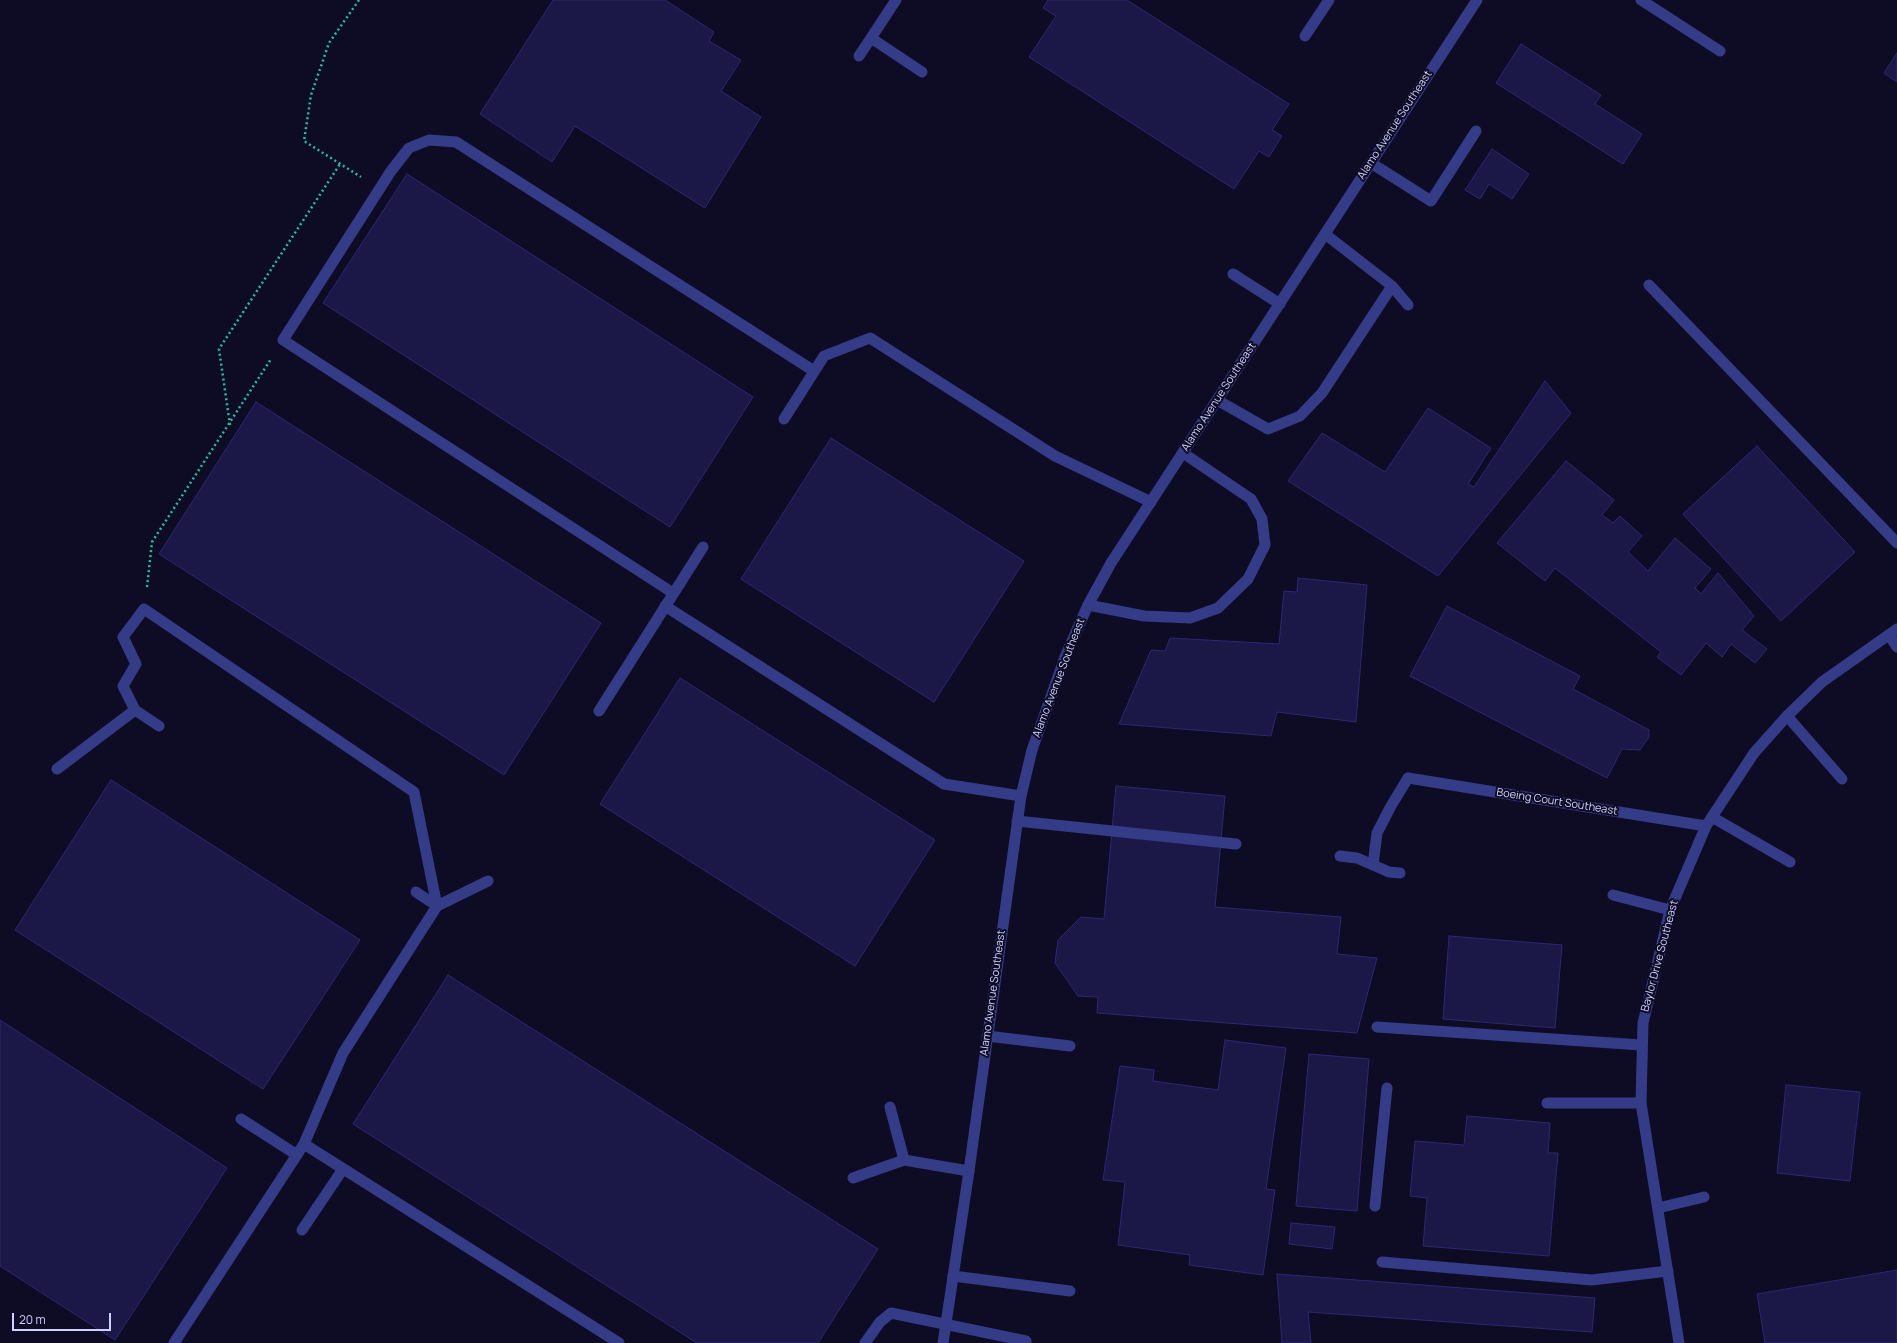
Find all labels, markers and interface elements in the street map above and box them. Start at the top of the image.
street label: Alamo Avenue Southeast [1355,68,1435,182]
street label: Alamo Avenue Southeast [1179,340,1259,454]
street label: Alamo Avenue Southeast [1030,616,1088,740]
street label: Boeing Court Southeast [1496,786,1618,818]
street label: Baylor Drive Southeast [1639,899,1681,1013]
street label: Alamo Avenue Southeast [978,929,1008,1057]
scale bar [14,1305,113,1331]
text: 20 m [19,1311,46,1328]

